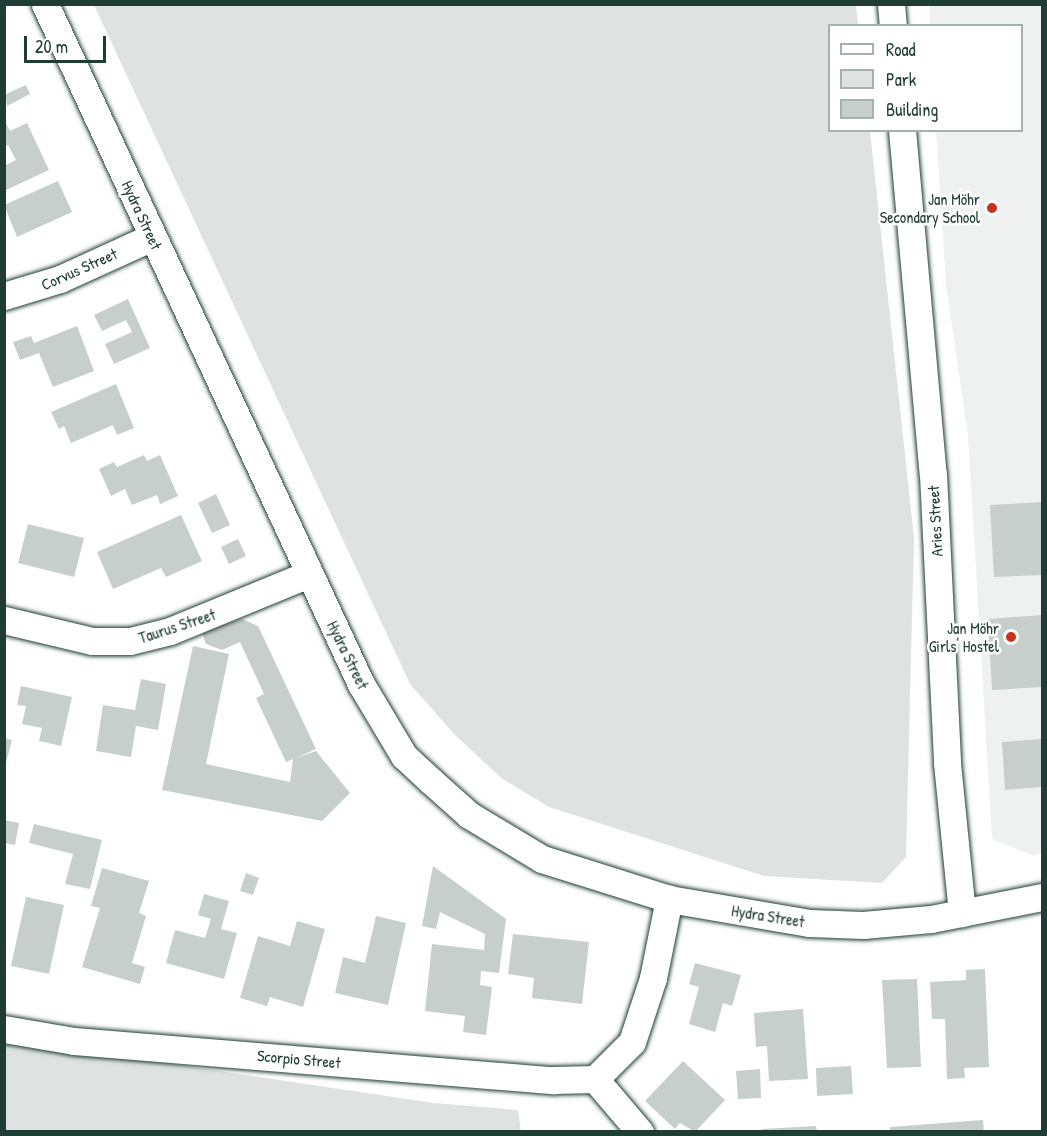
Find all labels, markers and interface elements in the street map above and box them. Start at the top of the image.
scale bar [27,24,110,62]
legend [828,24,1023,132]
text: 20 m [35,34,68,59]
text: Road [886,37,916,62]
text: Park [886,67,916,92]
text: Building [886,97,938,122]
street label: Hydra Street [118,177,166,253]
place label: Jan Möhr Secondary School [880,189,980,227]
marker: Jan Möhr Secondary School [985,201,999,215]
street label: Corvus Street [38,244,120,294]
street label: Aries Street [924,485,946,557]
street label: Taurus Street [136,605,218,647]
street label: Hydra Street [323,618,373,692]
place label: Jan Möhr Girls' Hostel [929,618,999,656]
marker: Jan Möhr Girls' Hostel [1004,630,1018,644]
street label: Hydra Street [730,901,806,931]
street label: Scorpio Street [256,1046,342,1072]

